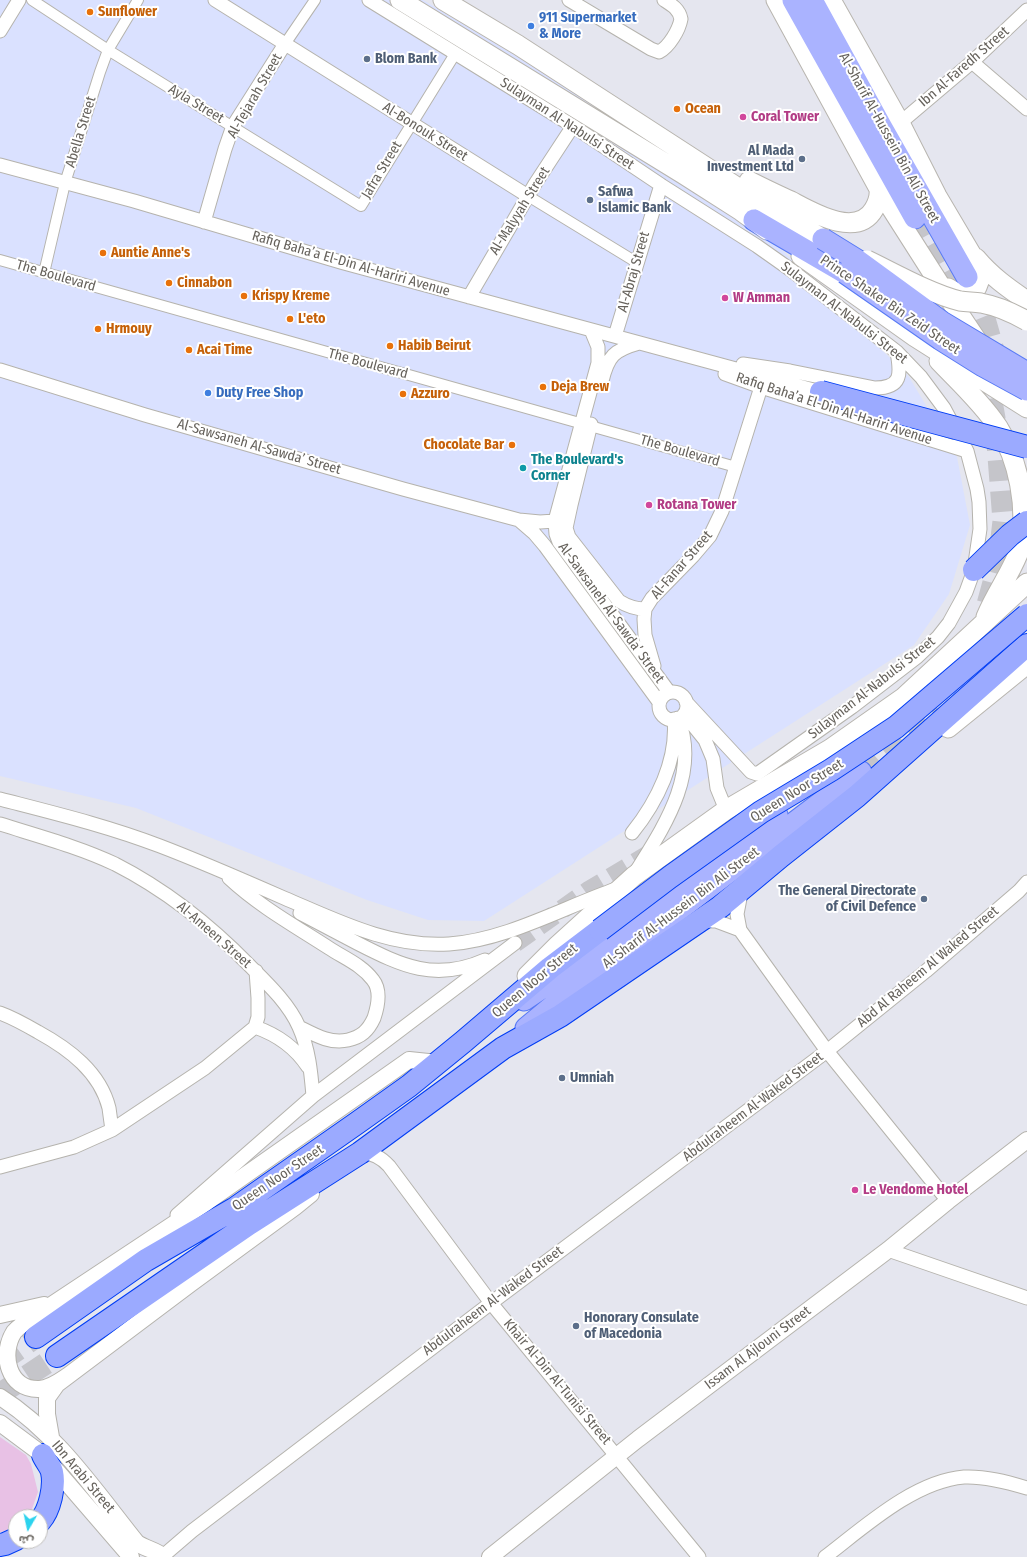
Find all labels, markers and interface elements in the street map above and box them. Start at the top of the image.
place label: Sunflower [98,4,157,20]
marker: Sunflower [85,7,95,17]
place label: 911 Supermarket & More [539,10,637,42]
marker: 911 Supermarket & More [526,21,536,31]
street label: Ibn Al-Faredh Street [915,23,1013,111]
street label: Al-Sharif Al-Hussein Bin Ali Street [835,50,943,226]
street label: Al-Tejarah Street [224,51,286,141]
place label: Blom Bank [375,51,437,67]
marker: Blom Bank [362,54,372,64]
street label: Sulayman Al-Nabulsi Street [497,74,637,174]
street label: Ayla Street [165,81,227,127]
street label: Abella Street [62,94,100,170]
street label: Al-Bonouk Street [379,99,471,165]
place label: Ocean [685,101,721,117]
marker: Ocean [672,104,682,114]
place label: Coral Tower [751,109,819,125]
marker: Coral Tower [738,112,748,122]
street label: Jafra Street [358,138,406,202]
place label: Al Mada Investment Ltd [707,143,794,176]
marker: Al Mada Investment Ltd [797,154,807,164]
street label: Al-Malyyah Street [486,164,554,258]
place label: Safwa Islamic Bank [598,184,671,216]
marker: Safwa Islamic Bank [585,195,595,205]
street label: Rafiq Baha’a El-Din Al-Hariri Avenue [250,228,452,300]
street label: Al-Abraj Street [614,230,654,314]
place label: Auntie Anne's [111,245,190,261]
marker: Auntie Anne's [98,248,108,258]
street label: Prince Shaker Bin Zeid Street [817,252,963,358]
street label: The Boulevard [14,257,98,295]
street label: Sulayman Al-Nabulsi Street [777,258,911,368]
place label: Cinnabon [177,275,232,291]
marker: Cinnabon [164,278,174,288]
place label: Krispy Kreme [252,288,330,304]
place label: W Amman [733,290,790,306]
marker: Krispy Kreme [239,291,249,301]
marker: W Amman [720,293,730,303]
place label: L'eto [298,311,325,327]
marker: L'eto [285,314,295,324]
place label: Hrmouy [106,321,152,337]
marker: Hrmouy [93,324,103,334]
place label: Habib Beirut [398,338,471,354]
marker: Habib Beirut [385,341,395,351]
place label: Acai Time [197,342,252,358]
marker: Acai Time [184,345,194,355]
street label: The Boulevard [326,345,410,383]
street label: Rafiq Baha’a El-Din Al-Hariri Avenue [734,369,934,449]
place label: Deja Brew [551,379,609,395]
marker: Deja Brew [538,382,548,392]
place label: Duty Free Shop [216,385,303,401]
place label: Azzuro [411,386,450,402]
marker: Duty Free Shop [203,388,213,398]
marker: Azzuro [398,389,408,399]
street label: Al-Sawsaneh Al-Sawda’ Street [175,416,343,478]
street label: The Boulevard [638,432,722,470]
place label: Chocolate Bar [423,437,504,453]
marker: Chocolate Bar [507,440,517,450]
place label: The Boulevard's Corner [531,452,623,484]
marker: The Boulevard's Corner [518,463,528,473]
place label: Rotana Tower [657,497,736,513]
marker: Rotana Tower [644,500,654,510]
street label: Al-Fanar Street [648,527,716,603]
street label: Al-Sawsaneh Al-Sawda’ Street [554,540,668,686]
street label: Sulayman Al-Nabulsi Street [805,633,939,743]
street label: Queen Noor Street [747,756,847,826]
street label: Al-Sharif Al-Hussein Bin Ali Street [599,844,763,972]
place label: The General Directorate of Civil Defence [778,883,916,916]
marker: The General Directorate of Civil Defence [919,894,929,904]
street label: Al-Ameen Street [173,898,255,972]
street label: Abd Al Raheem Al Waked Street [854,903,1002,1031]
street label: Queen Noor Street [489,940,581,1022]
street label: Abdulraheem Al-Waked Street [679,1049,827,1165]
place label: Umniah [570,1070,614,1086]
marker: Umniah [557,1073,567,1083]
street label: Queen Noor Street [229,1141,327,1215]
place label: Le Vendome Hotel [863,1182,968,1198]
marker: Le Vendome Hotel [850,1185,860,1195]
street label: Abdulraheem Al-Waked Street [419,1243,567,1359]
street label: Issam Al Ajlouni Street [702,1303,814,1393]
place label: Honorary Consulate of Macedonia [584,1310,699,1342]
street label: Khair Al-Din Al-Tunisi Street [500,1316,614,1448]
marker: Honorary Consulate of Macedonia [571,1321,581,1331]
street label: Ibn Arabi Street [48,1437,118,1517]
north arrow [8,1509,48,1549]
text: ش [18,1533,35,1548]

